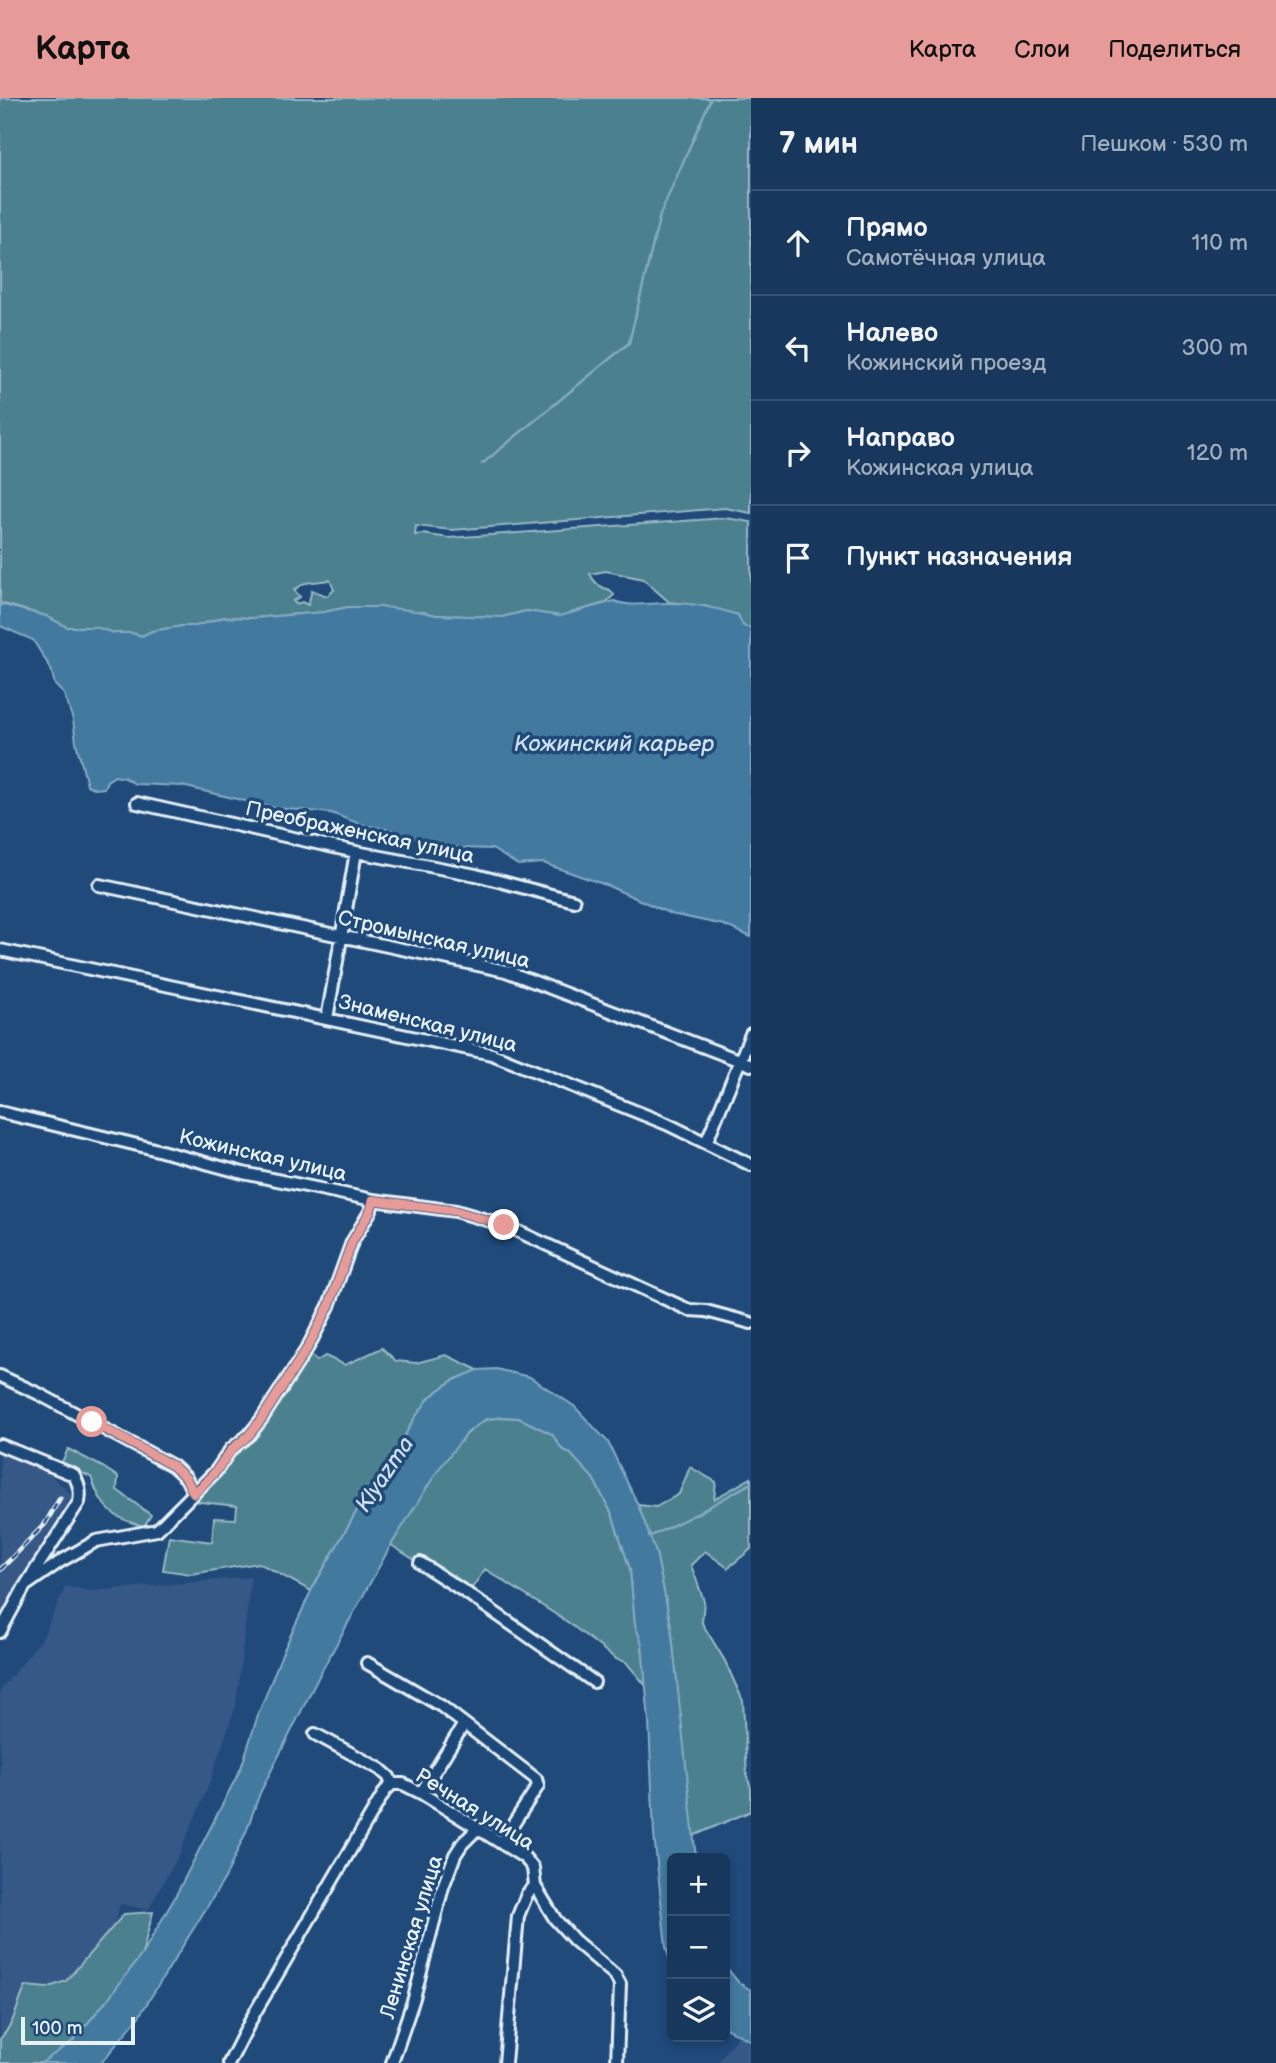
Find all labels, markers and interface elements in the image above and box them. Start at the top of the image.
text: Карта [35,29,130,69]
text: Карта [909,35,976,64]
text: Слои [1014,35,1070,64]
text: Поделиться [1108,35,1241,64]
text: 7 мин [779,126,858,162]
text: Пешком · 530 m [1080,130,1248,158]
text: Прямо [846,213,928,244]
icon: ahead [779,224,817,262]
text: 110 m [1191,229,1248,257]
text: Самотёчная улица [846,244,1046,272]
text: Налево [846,318,938,349]
icon: left [779,329,817,367]
text: 300 m [1182,334,1248,362]
text: Кожинский проезд [846,349,1046,377]
text: Направо [846,423,955,454]
icon: right [779,434,817,472]
text: 120 m [1187,439,1248,467]
text: Кожинская улица [846,454,1034,482]
icon: arrive [779,539,817,577]
text: Пункт назначения [846,542,1072,573]
water label: Кожинский карьер [514,730,714,758]
street label: Преображенская улица [243,796,477,869]
street label: Стромынская улица [335,905,533,974]
street label: Знаменская улица [336,989,520,1058]
street label: Кожинская улица [177,1124,350,1187]
route end [488,1209,519,1240]
route start [76,1406,107,1437]
water label: Klyazma [349,1431,420,1518]
street label: Речная улица [411,1763,539,1856]
street label: Ленинская улица [374,1852,448,2023]
map controls [667,1853,730,2042]
button: + [667,1853,730,1916]
button: − [667,1916,730,1979]
button: layers [667,1979,730,2042]
scale bar [21,2014,135,2046]
text: 100 m [32,2017,83,2040]

